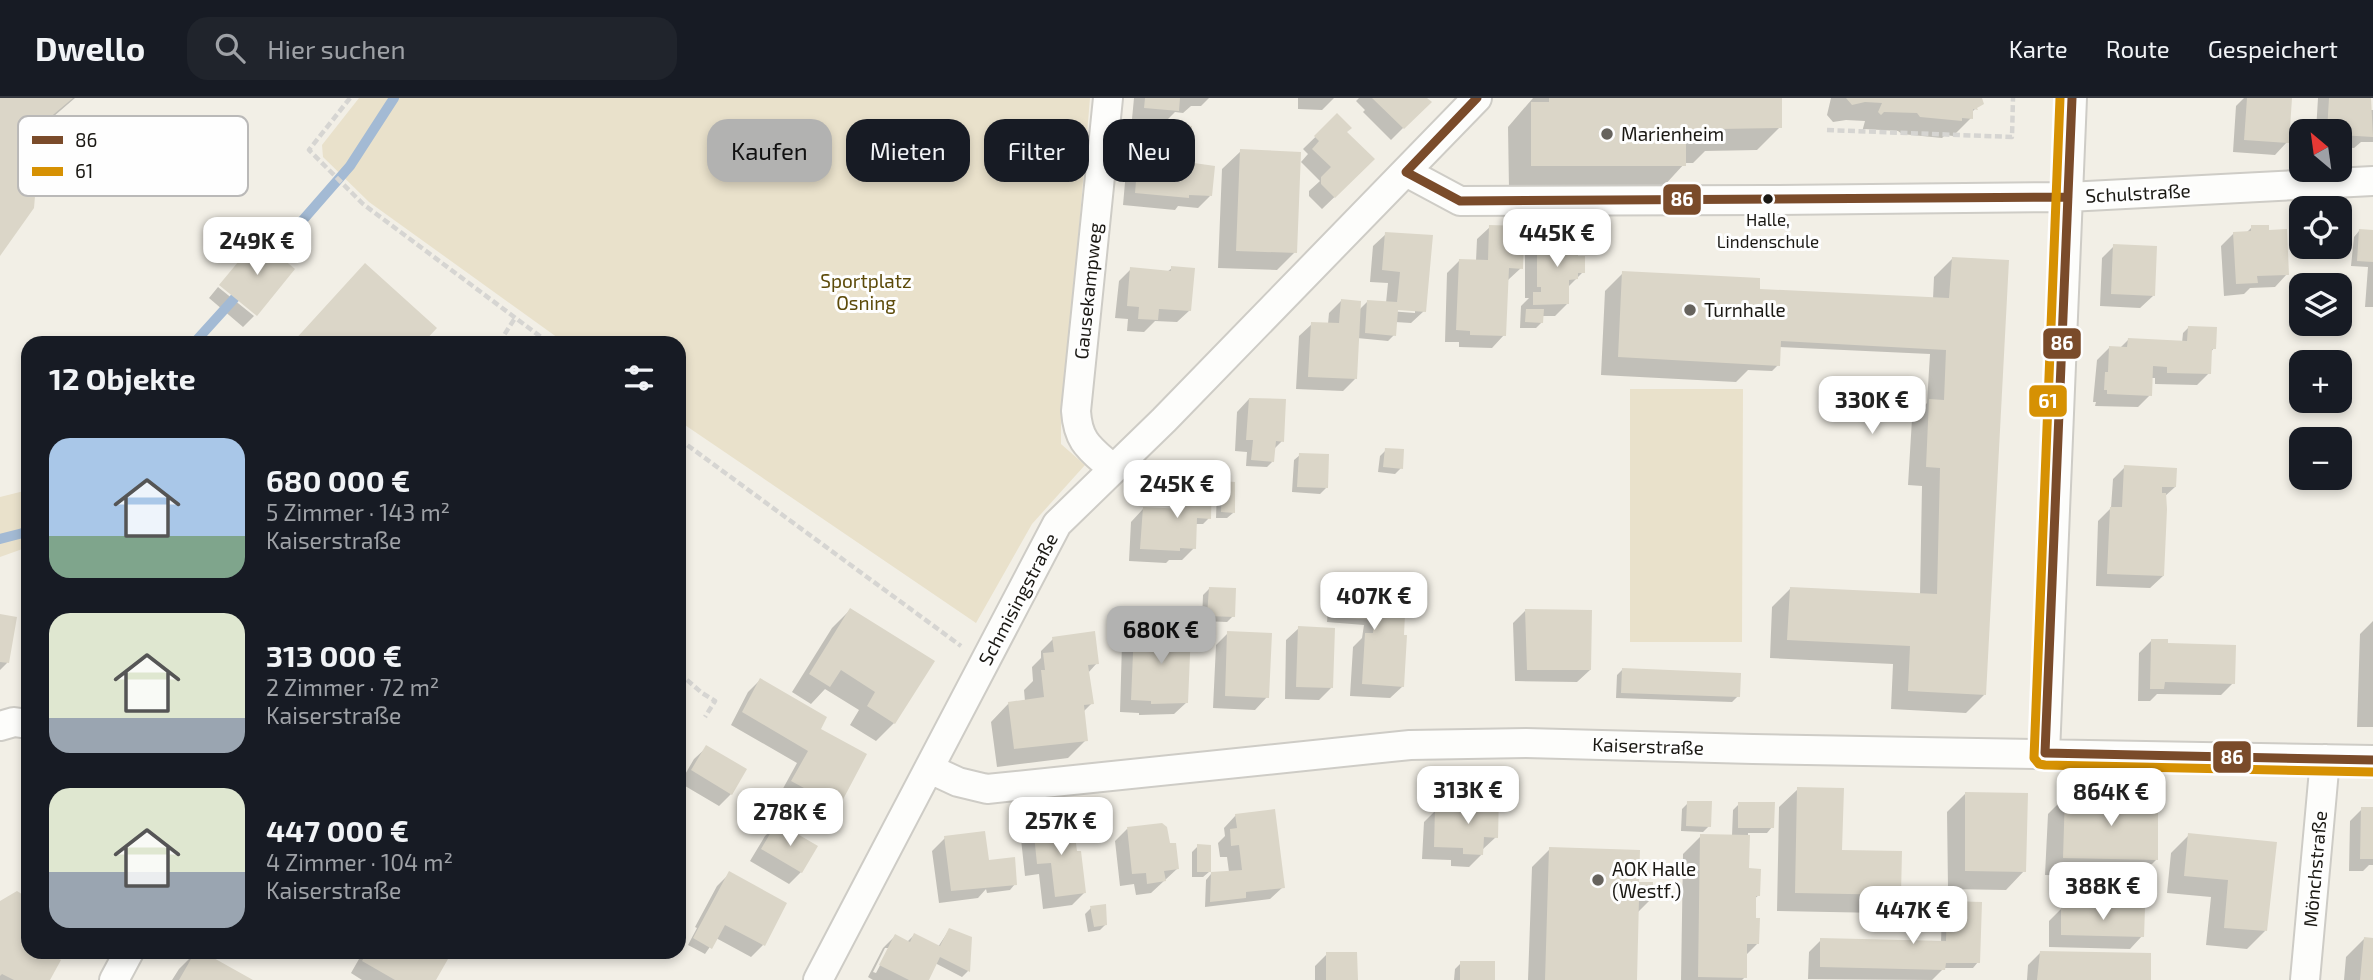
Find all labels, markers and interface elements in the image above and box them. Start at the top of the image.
search box [187,17,677,80]
text: Dwello [35,28,145,68]
icon: search [211,29,249,67]
text: Hier suchen [267,33,406,64]
text: Karte [2009,34,2068,63]
text: Route [2106,34,2170,63]
text: Gespeichert [2208,34,2338,63]
legend [18,116,248,196]
chip: Kaufen [707,119,832,182]
chip: Mieten [846,119,970,182]
chip: Filter [984,119,1089,182]
chip: Neu [1103,119,1195,182]
north arrow [2289,119,2352,182]
map controls [2289,119,2352,490]
place label: Marienheim [1621,122,1724,145]
marker: Marienheim [1599,126,1615,142]
text: 86 [75,128,97,151]
text: 61 [75,159,93,182]
street label: Schulstraße [2085,178,2191,207]
line badge: 86 [1662,183,1702,216]
text: 86 [1670,187,1694,210]
marker: Halle, Lindenschule [1761,192,1775,206]
button: locate [2289,196,2352,259]
pin: 445K € [1500,209,1614,269]
place label: Halle, Lindenschule [1717,209,1819,251]
pin: 249K € [200,218,314,277]
text: 445K € [1519,218,1595,246]
street label: Gausekampweg [1069,221,1106,360]
text: 249K € [219,226,295,254]
park label: Sportplatz Osning [820,269,912,314]
button: layers [2289,273,2352,336]
place label: Turnhalle [1704,298,1786,321]
marker: Turnhalle [1682,302,1698,318]
line badge: 86 [2042,327,2082,360]
text: 86 [2050,331,2074,354]
button: + [2289,350,2352,413]
icon: filters [620,359,658,397]
text: 12 Objekte [49,360,196,396]
pin: 330K € [1815,376,1929,436]
line badge: 61 [2028,384,2068,418]
text: 330K € [1835,385,1909,413]
text: 61 [2038,389,2058,412]
button: − [2289,427,2352,490]
pin: 245K € [1120,460,1234,520]
text: 680 000 € [266,462,410,498]
icon: home [105,466,189,550]
text: 245K € [1140,469,1214,497]
text: 5 Zimmer · 143 m² [266,498,450,526]
text: Kaiserstraße [266,526,401,554]
street label: Schmisingstraße [973,529,1062,669]
pin: 407K € [1317,573,1431,632]
text: 407K € [1336,581,1412,609]
pin: 680K € [1104,606,1218,666]
text: 680K € [1123,615,1199,643]
text: 313 000 € [266,637,402,673]
icon: home [105,641,189,725]
text: 2 Zimmer · 72 m² [266,673,439,701]
text: Kaiserstraße [266,701,401,729]
street label: Kaiserstraße [1592,732,1704,759]
line badge: 86 [2212,740,2252,774]
text: 86 [2220,745,2244,768]
pin: 313K € [1411,766,1525,826]
pin: 864K € [2054,768,2168,828]
text: 313K € [1433,775,1503,803]
text: 864K € [2073,777,2149,805]
pin: 278K € [733,788,847,848]
text: 278K € [753,797,827,825]
pin: 257K € [1004,798,1118,857]
text: 257K € [1025,806,1097,834]
street label: Mönchstraße [2298,810,2331,928]
text: 447 000 € [266,812,409,848]
icon: home [105,816,189,900]
text: 4 Zimmer · 104 m² [266,848,453,876]
place label: AOK Halle (Westf.) [1612,857,1696,902]
pin: 388K € [2046,862,2160,922]
text: 388K € [2065,871,2141,899]
marker: AOK Halle (Westf.) [1590,872,1606,888]
text: Kaiserstraße [266,876,401,904]
pin: 447K € [1856,886,1970,946]
text: 447K € [1875,895,1951,923]

